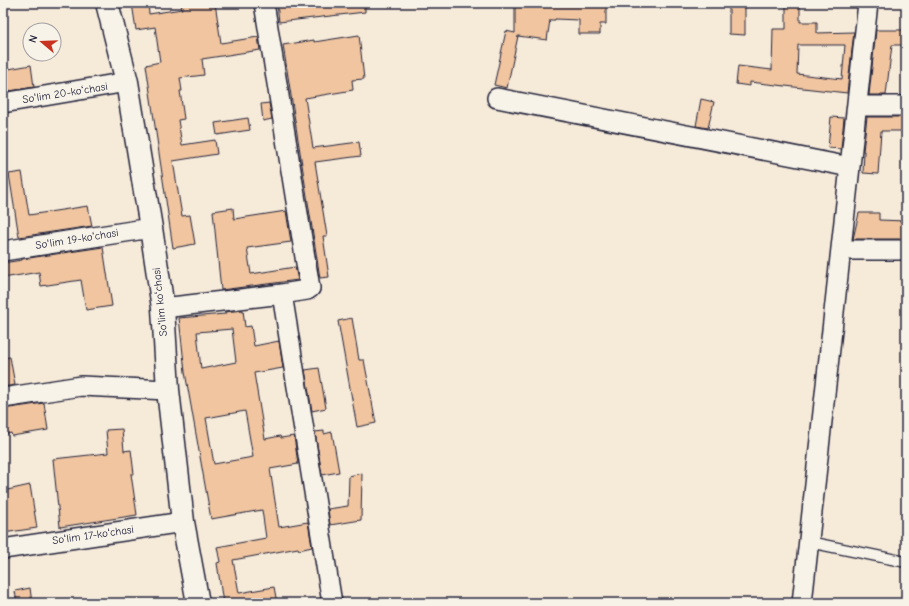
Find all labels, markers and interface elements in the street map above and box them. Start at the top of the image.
north arrow [22,22,62,62]
text: N [26,33,40,44]
street label: Soʻlim 20-koʻchasi [21,80,109,106]
street label: Soʻlim 19-koʻchasi [35,226,119,252]
street label: Soʻlim koʻchasi [150,267,170,337]
street label: Soʻlim 17-koʻchasi [51,523,135,547]

